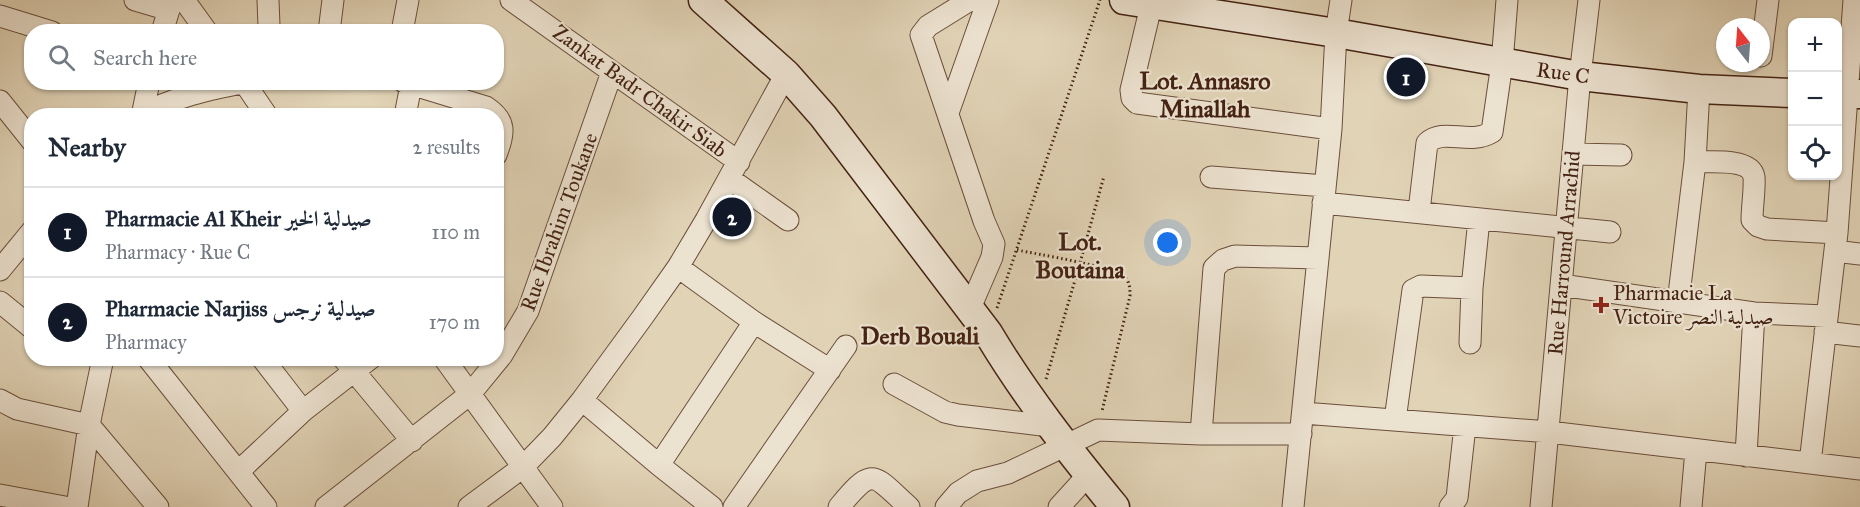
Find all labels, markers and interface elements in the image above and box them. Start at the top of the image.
north arrow [1716,18,1770,72]
map controls [1788,18,1842,180]
button: + [1788,18,1842,72]
street label: Zankat Badr Chakir Siab [548,19,732,163]
search box [24,24,504,90]
icon: search [45,41,78,74]
text: Search here [93,44,197,71]
pin: 1 [1386,54,1426,100]
street label: Rue C [1535,56,1591,90]
district label: Lot. Annasro Minallah [1140,66,1270,124]
button: − [1788,72,1842,126]
button: locate [1788,126,1842,180]
street label: Rue Ibrahim Toukane [515,129,603,315]
text: Nearby [48,131,126,163]
text: 2 results [412,135,480,159]
street label: Rue Harround Arrachid [1542,149,1586,357]
pin: 2 [712,194,752,240]
text: Pharmacie Al Kheir صيدلية الخير [105,205,372,232]
text: 1 [64,220,71,244]
text: 110 m [432,220,480,244]
district label: Lot. Boutaina [1035,227,1126,285]
your location [1153,228,1182,257]
text: Pharmacy · Rue C [105,240,250,264]
place label: Pharmacie La Victoire صيدلية النصر [1612,280,1774,331]
text: Pharmacie Narjiss صيدلية نرجس [105,295,376,322]
marker: Pharmacie La Victoire صيدلية النصر [1594,298,1608,312]
text: 2 [63,310,72,334]
text: 170 m [429,310,480,334]
district label: Derb Bouali [861,321,980,351]
text: Pharmacy [105,330,187,354]

